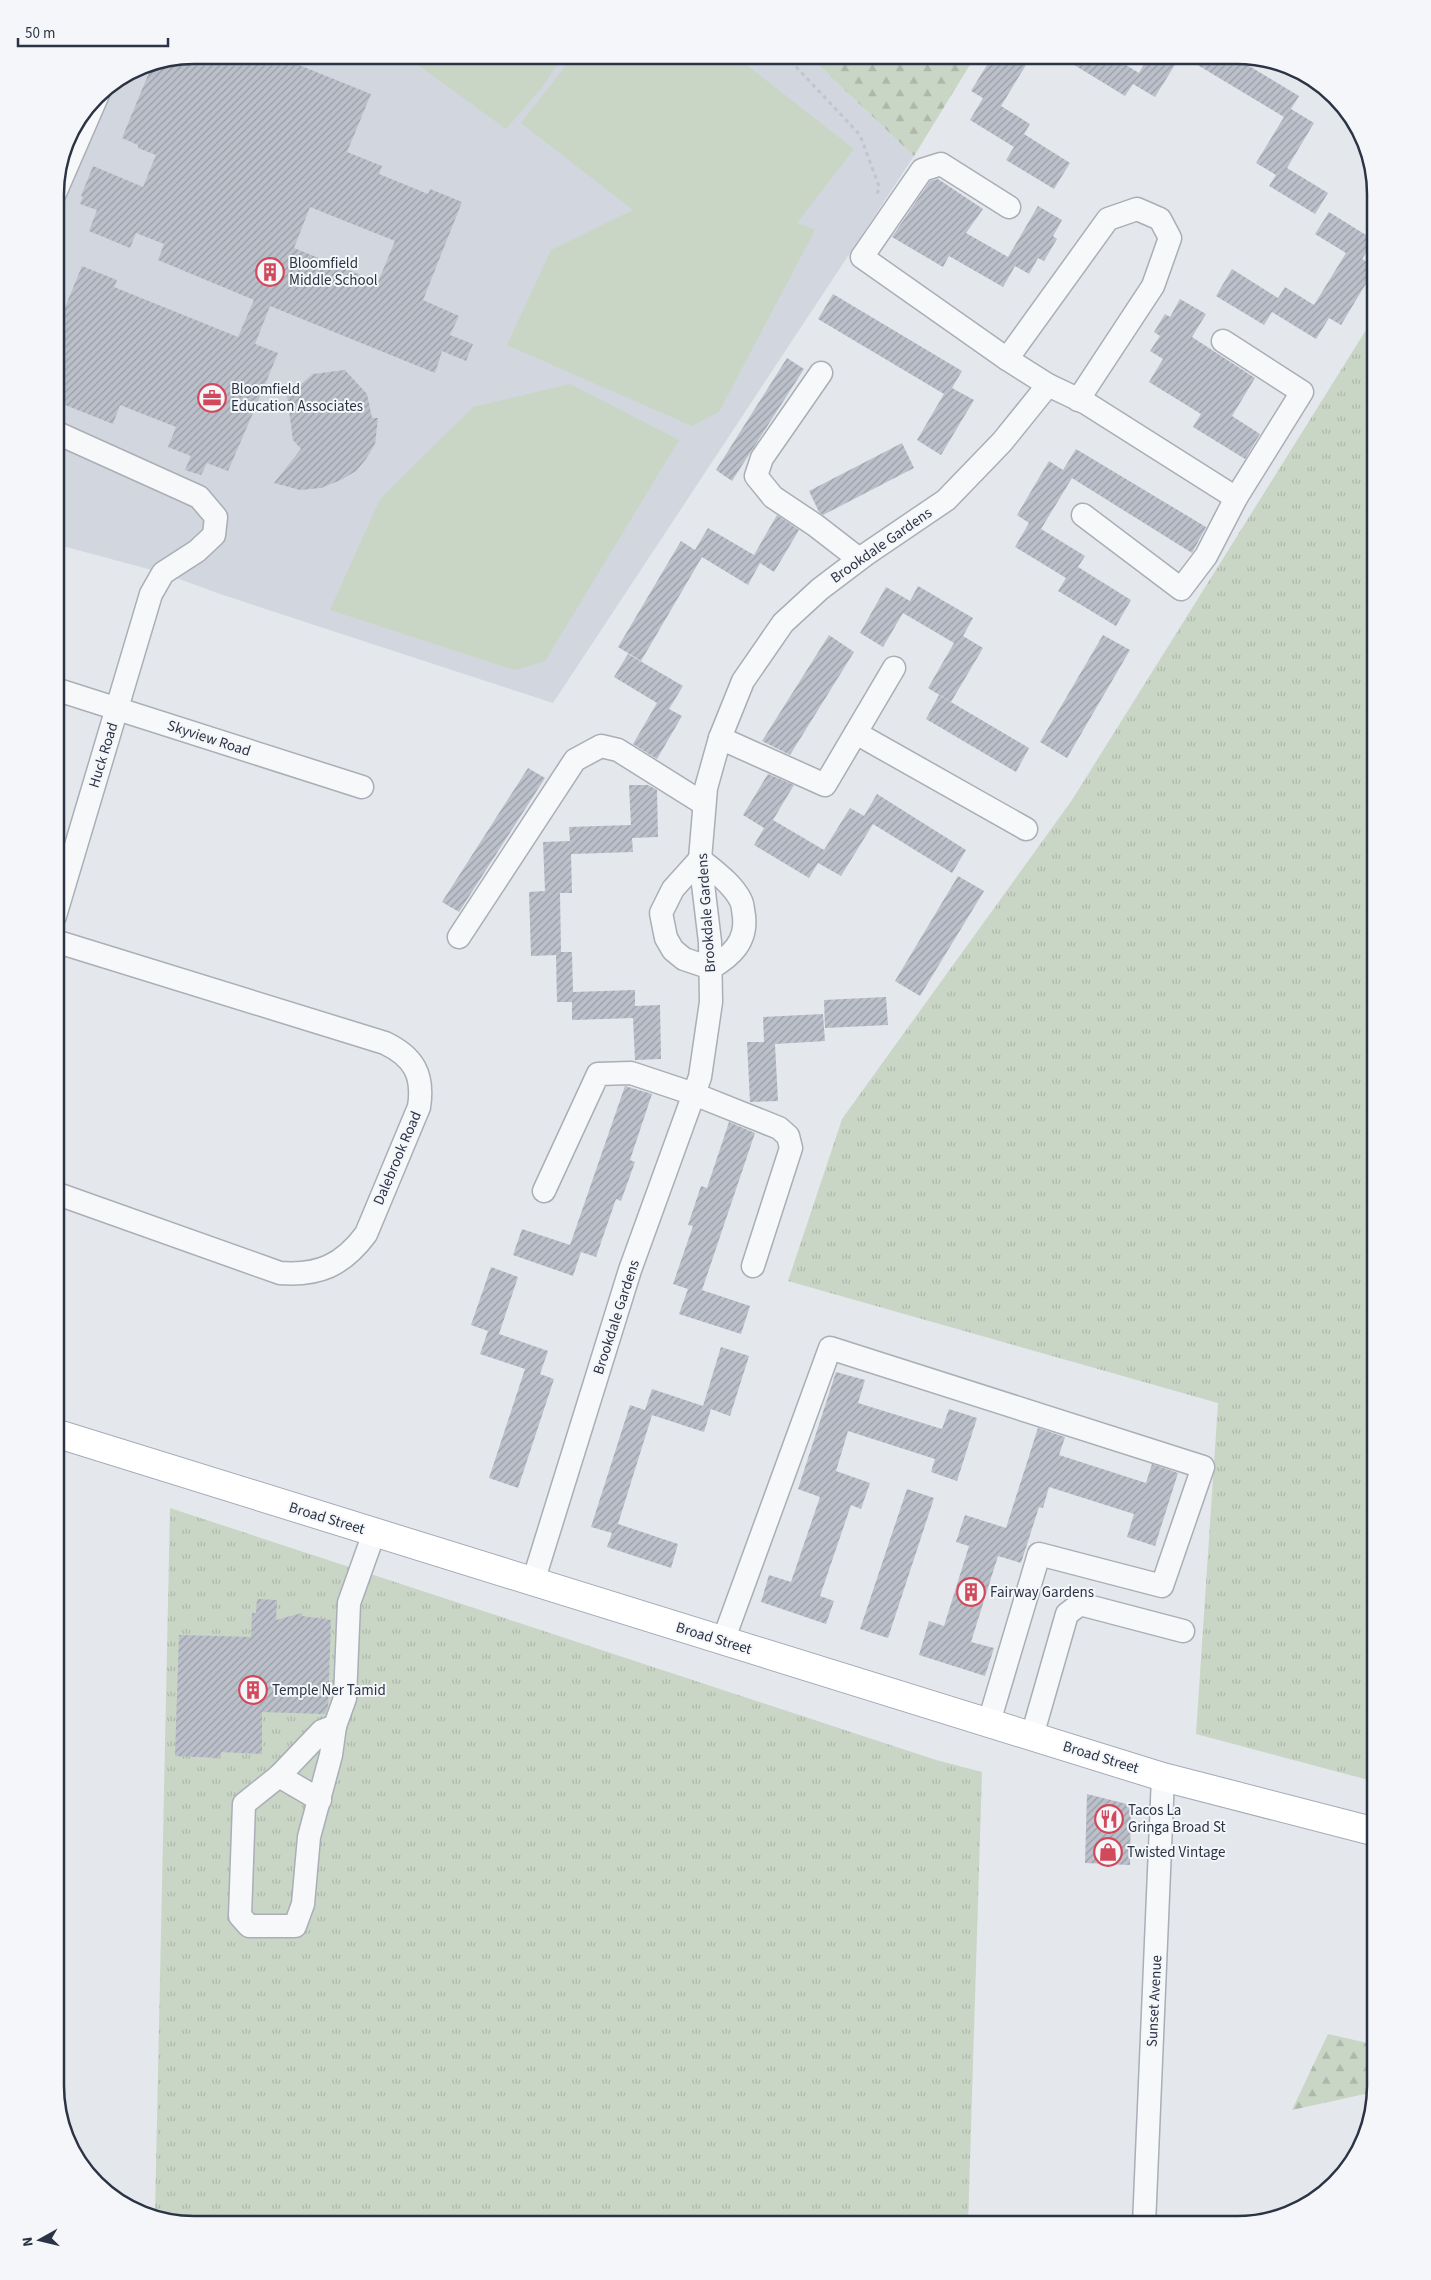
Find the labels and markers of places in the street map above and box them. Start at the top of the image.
place label: Bloomfield Middle School [289,253,378,291]
building icon: Bloomfield Middle School [255,257,285,287]
place label: Bloomfield Education Associates [231,379,363,417]
office icon: Bloomfield Education Associates [197,383,227,413]
building icon: Fairway Gardens [956,1577,986,1607]
place label: Fairway Gardens [990,1582,1094,1603]
building icon: Temple Ner Tamid [238,1675,268,1705]
place label: Temple Ner Tamid [272,1680,386,1701]
place label: Tacos La Gringa Broad St [1128,1800,1226,1838]
restaurant icon: Tacos La Gringa Broad St [1094,1804,1124,1834]
shop icon: Twisted Vintage [1093,1837,1123,1867]
place label: Twisted Vintage [1127,1842,1225,1863]

